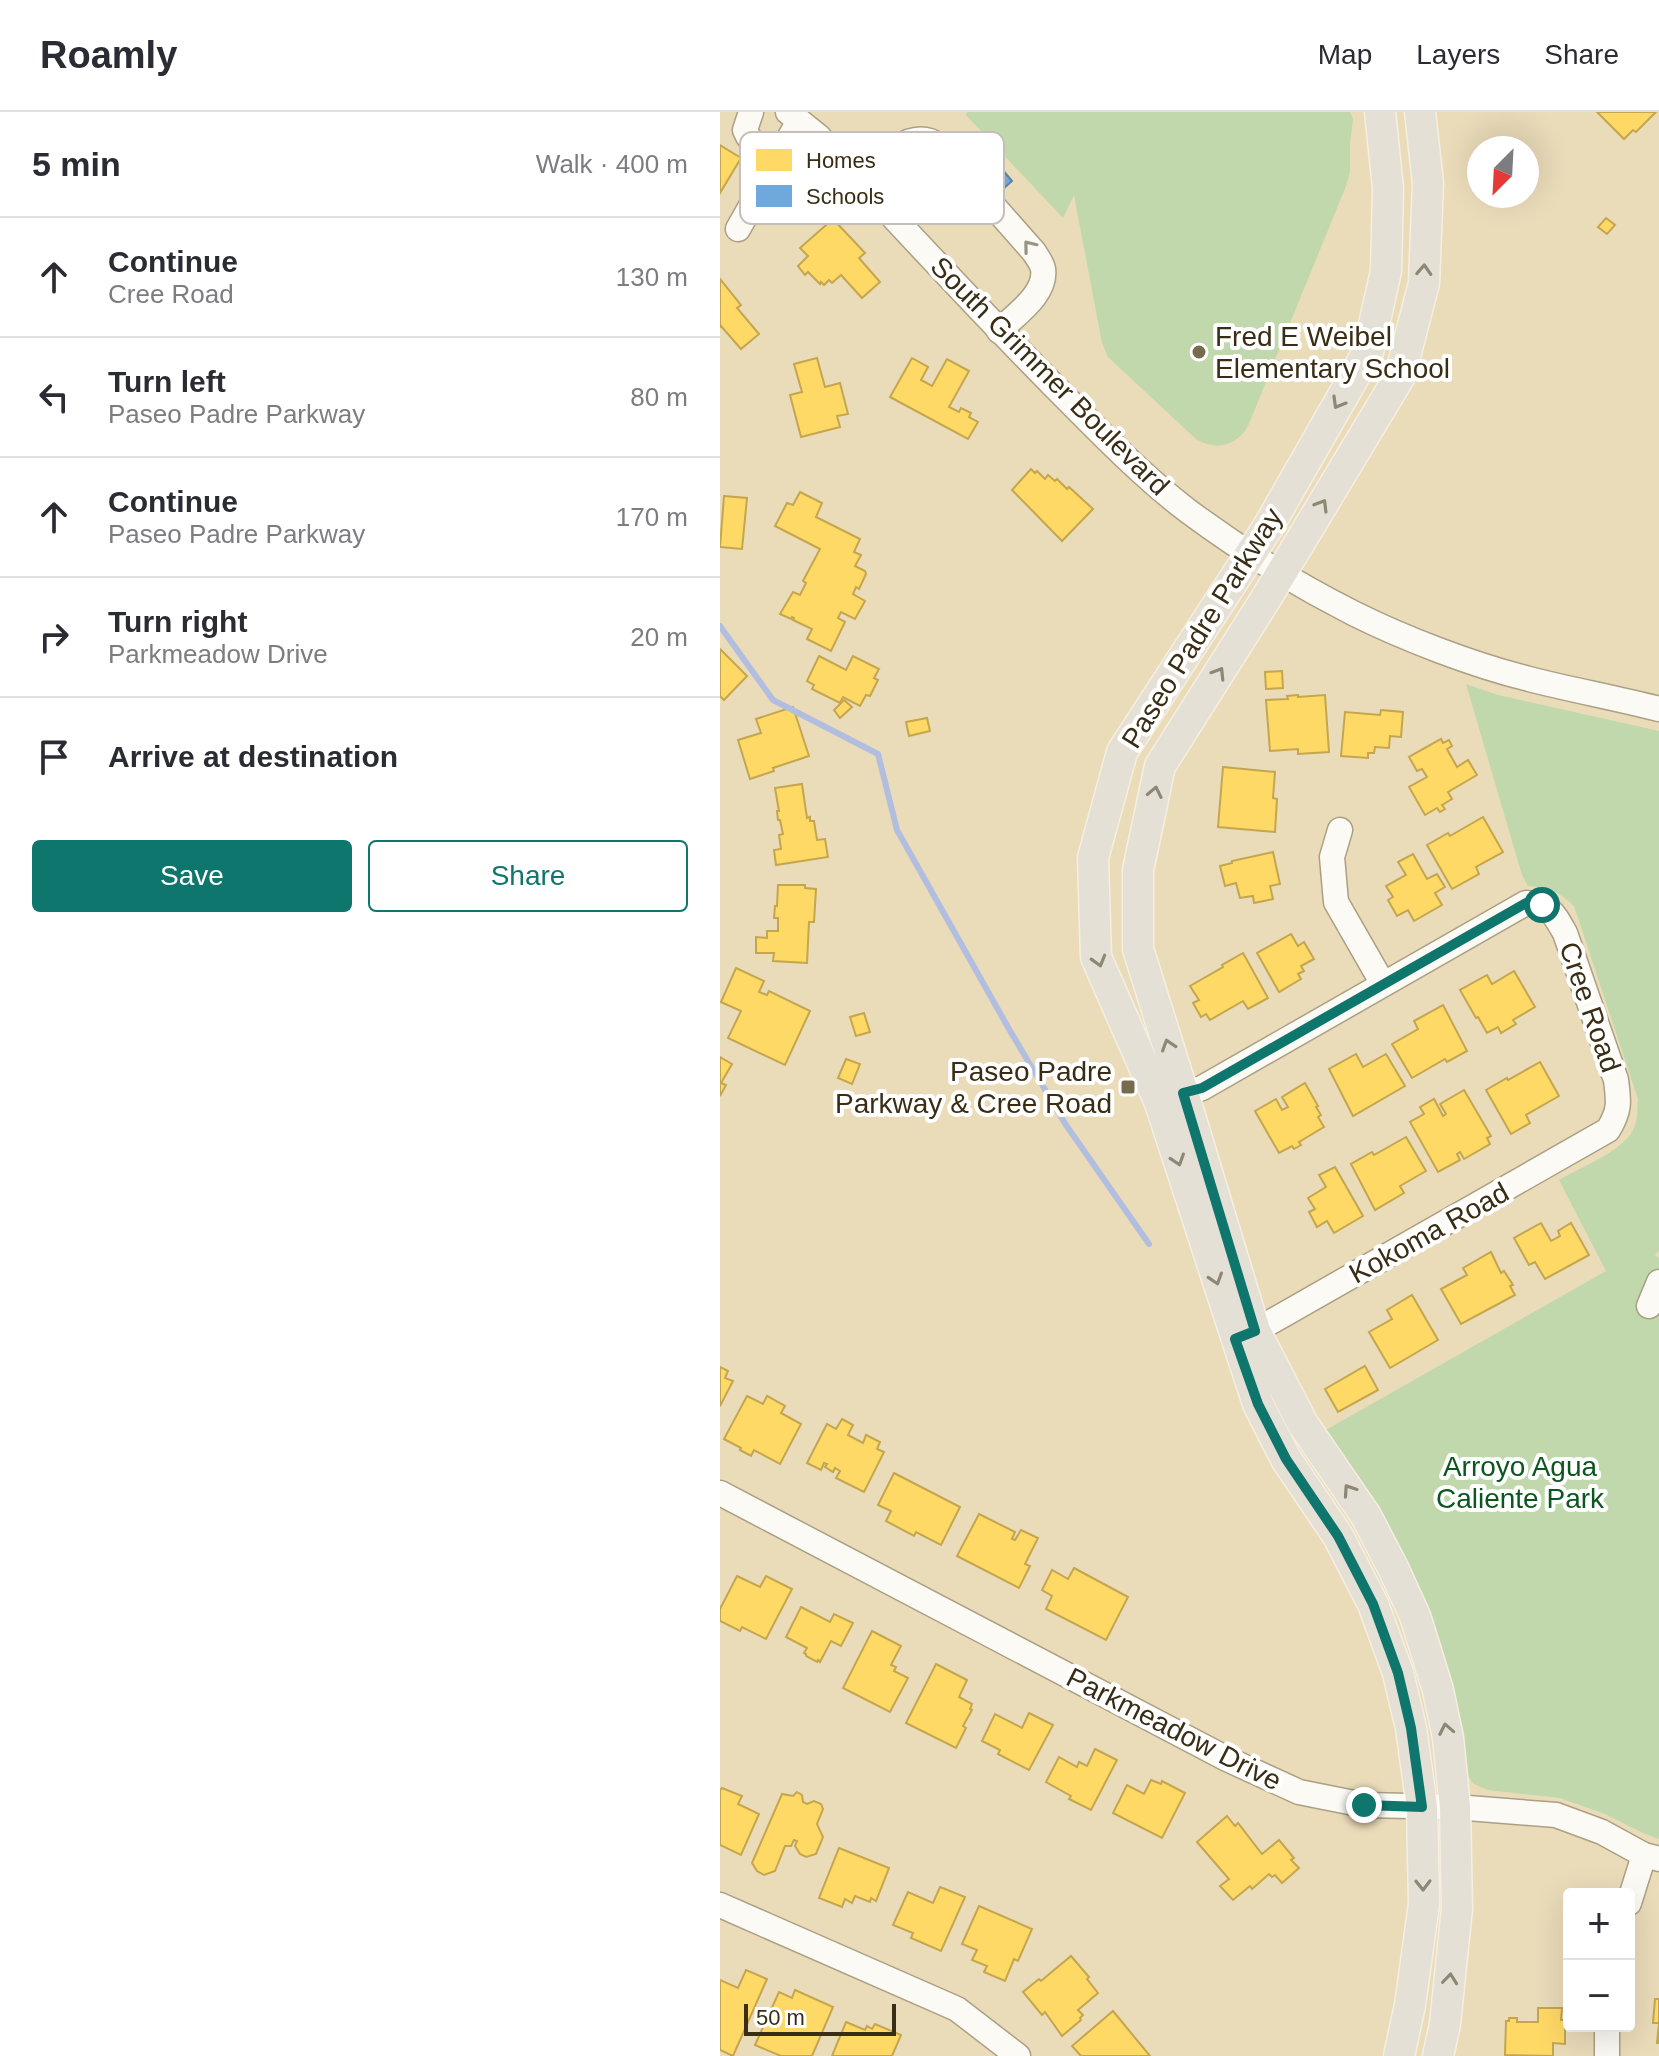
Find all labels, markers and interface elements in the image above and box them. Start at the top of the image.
text: Roamly [40,34,177,76]
text: Map [1318,39,1372,70]
text: Layers [1416,39,1500,70]
text: Share [1544,39,1619,70]
legend [740,132,1004,224]
north arrow [1467,136,1539,208]
text: 5 min [32,145,121,183]
text: Homes [806,148,876,173]
text: Walk · 400 m [536,149,688,179]
text: Schools [806,184,884,209]
one-way arrow [1024,240,1038,255]
text: Continue [108,245,238,278]
street label: South Grimmer Boulevard [925,251,1175,501]
icon: ahead [32,255,76,299]
text: 130 m [616,262,688,292]
one-way arrow [1415,263,1432,276]
text: Cree Road [108,279,234,309]
place label: Fred E Weibel Elementary School [1215,321,1450,384]
marker: Fred E Weibel Elementary School [1190,343,1208,361]
text: Turn left [108,365,226,398]
icon: left [32,375,76,419]
text: 80 m [630,382,688,412]
one-way arrow [1332,395,1348,409]
text: Paseo Padre Parkway [108,399,365,429]
text: Continue [108,485,238,518]
icon: ahead [32,495,76,539]
one-way arrow [1312,499,1328,514]
text: 170 m [616,502,688,532]
street label: Paseo Padre Parkway [1115,502,1289,754]
text: Paseo Padre Parkway [108,519,365,549]
text: Turn right [108,605,247,638]
icon: right [32,615,76,659]
text: 20 m [630,622,688,652]
text: Parkmeadow Drive [108,639,328,669]
one-way arrow [1209,667,1224,681]
icon: arrive [32,735,76,779]
text: Arrive at destination [108,740,398,773]
one-way arrow [1146,785,1163,799]
button: Save [32,840,352,912]
button: Share [368,840,688,912]
route start [1524,887,1560,923]
street label: Cree Road [1553,938,1627,1076]
one-way arrow [1090,954,1107,967]
one-way arrow [1162,1039,1178,1053]
place label: Paseo Padre Parkway & Cree Road [835,1056,1112,1119]
marker: Paseo Padre Parkway & Cree Road [1119,1078,1137,1096]
one-way arrow [1169,1153,1185,1167]
street label: Kokoma Road [1344,1176,1514,1290]
one-way arrow [1207,1271,1223,1285]
park label: Arroyo Agua Caliente Park [1436,1451,1605,1514]
one-way arrow [1344,1485,1359,1499]
street label: Parkmeadow Drive [1062,1661,1286,1797]
one-way arrow [1438,1723,1455,1737]
route end [1346,1787,1382,1823]
one-way arrow [1415,1879,1432,1892]
map controls [1563,1888,1635,2032]
button: + [1563,1888,1635,1960]
button: − [1563,1960,1635,2032]
one-way arrow [1441,1972,1458,1985]
scale bar [744,2000,896,2036]
text: 50 m [756,2005,805,2030]

